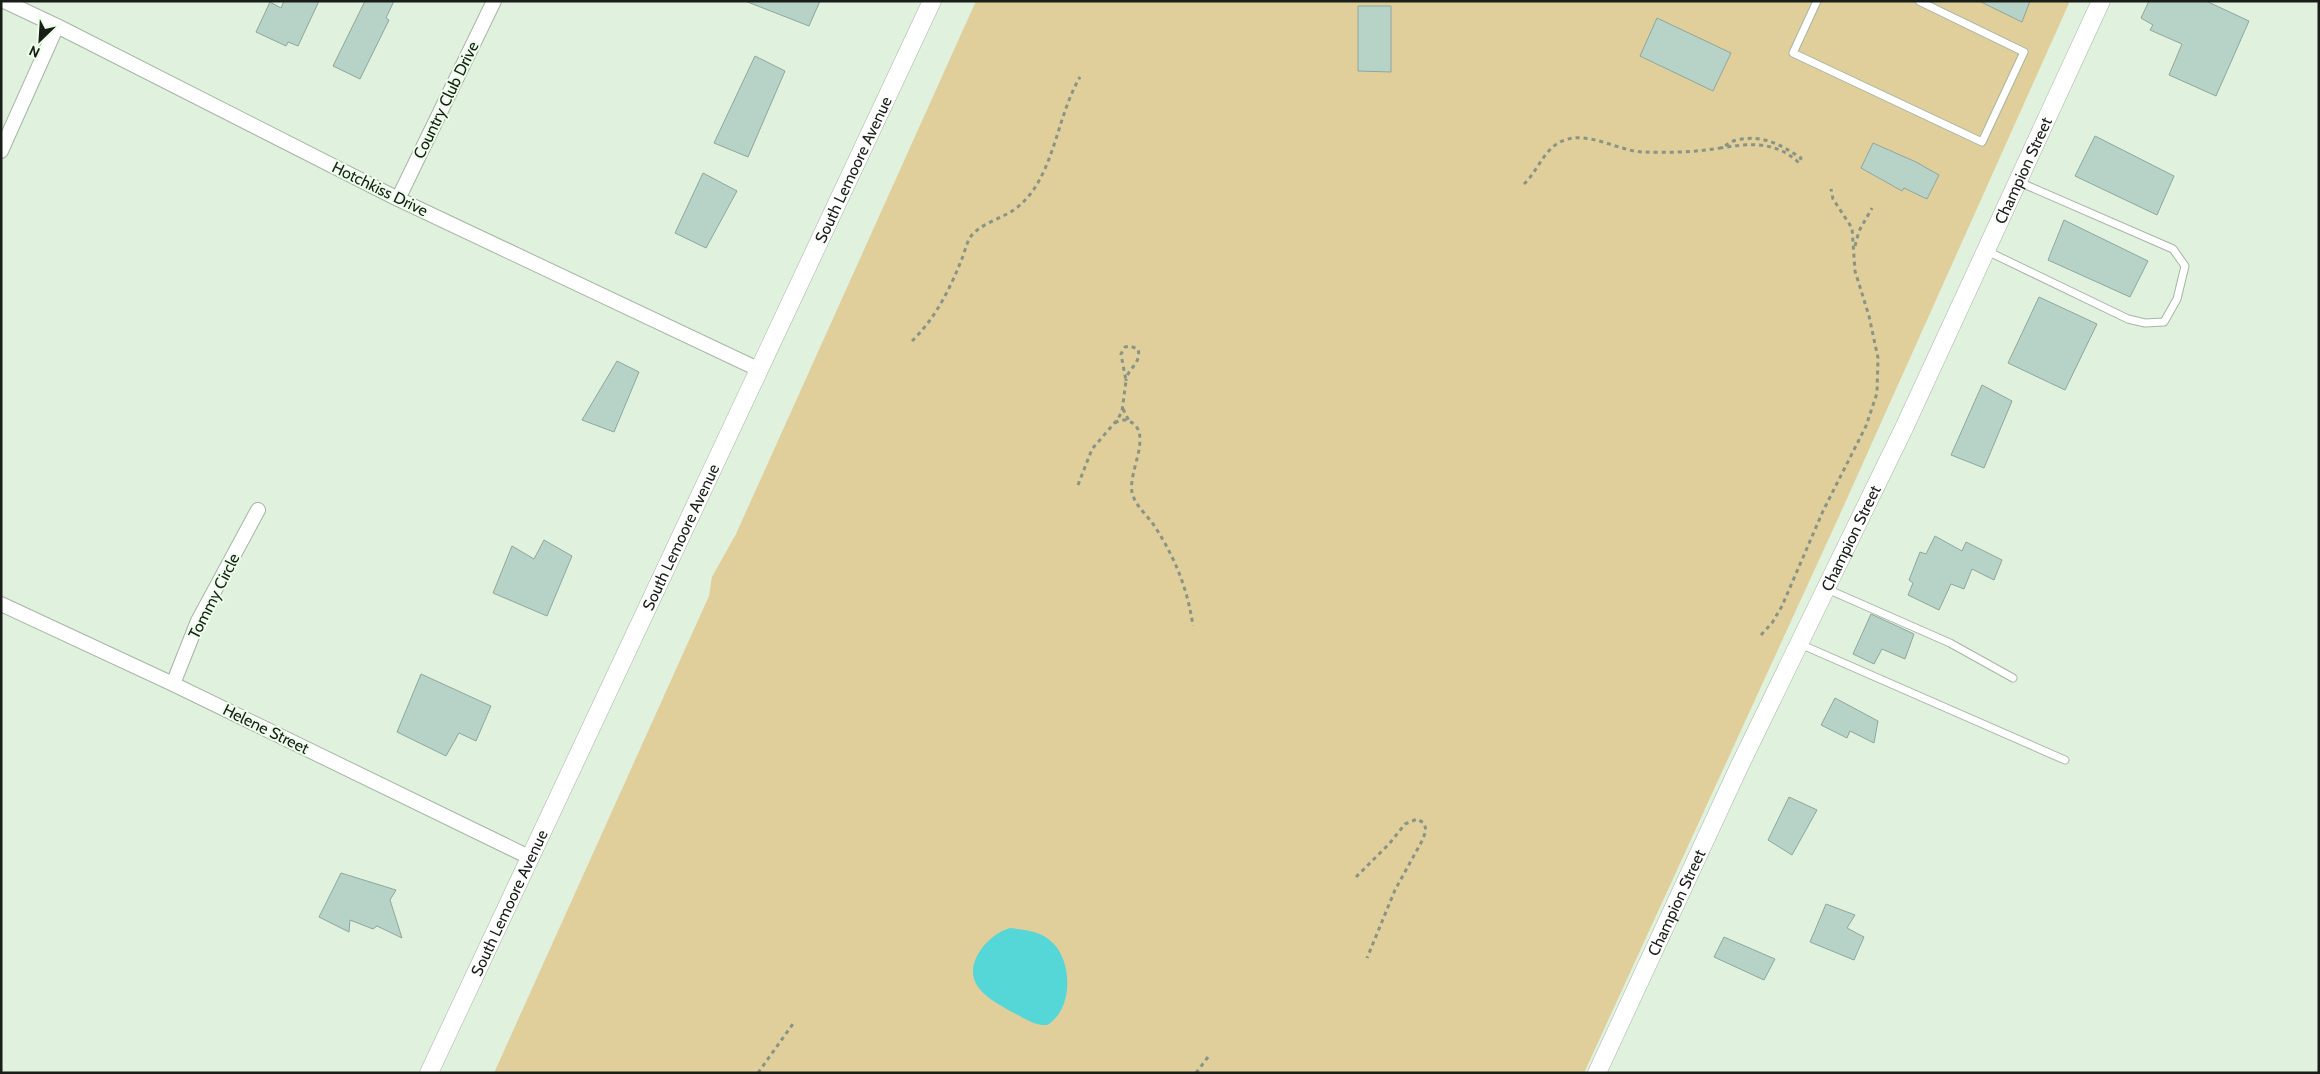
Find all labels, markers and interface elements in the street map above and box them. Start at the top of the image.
north arrow [15,15,65,65]
street label: Country Club Drive [409,38,483,162]
text: N [26,42,43,62]
street label: South Lemoore Avenue [810,93,895,246]
street label: Champion Street [1990,114,2056,227]
street label: Hotchkiss Drive [329,158,431,220]
street label: South Lemoore Avenue [638,461,723,613]
street label: Champion Street [1817,482,1884,594]
street label: Tommy Circle [184,550,244,642]
street label: Helene Street [220,700,313,758]
street label: South Lemoore Avenue [466,827,551,979]
street label: Champion Street [1643,846,1709,959]

